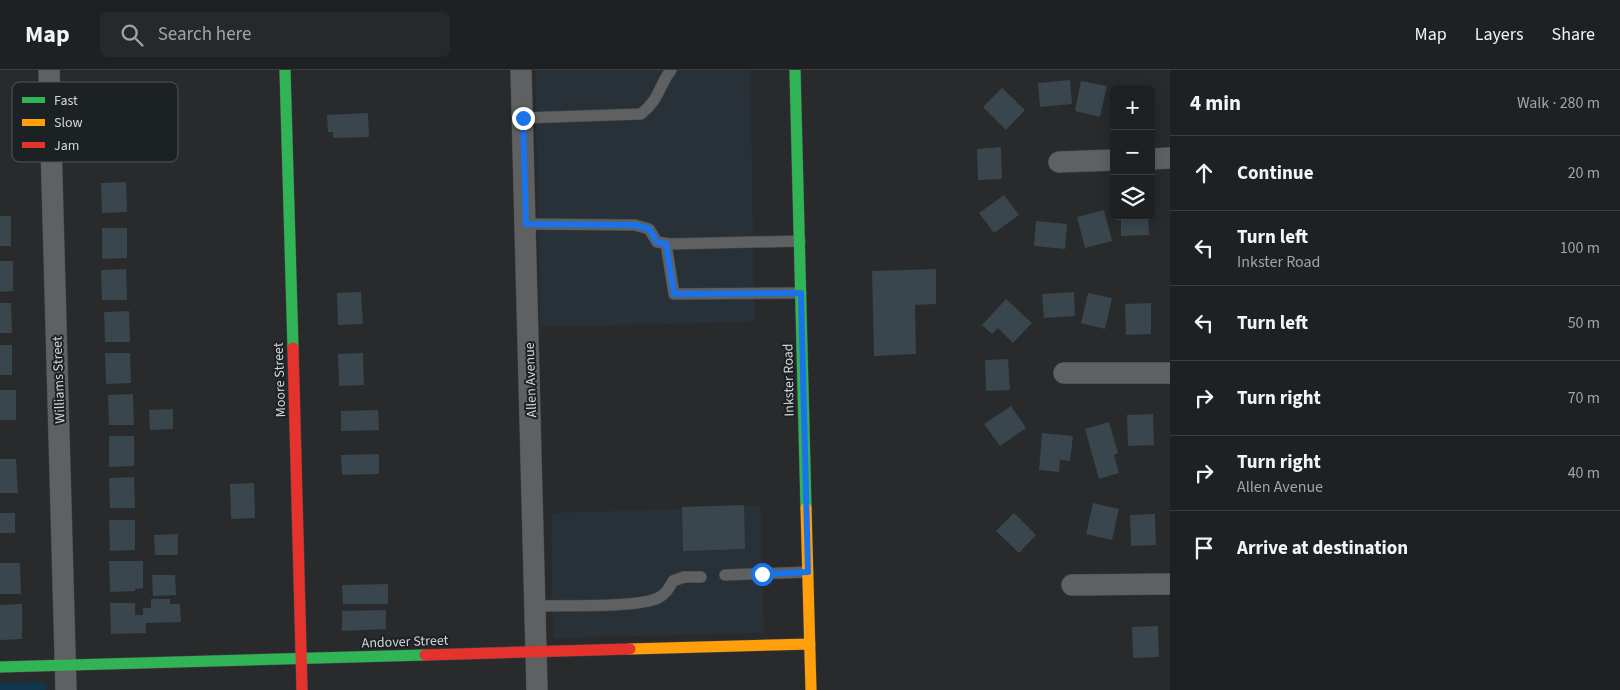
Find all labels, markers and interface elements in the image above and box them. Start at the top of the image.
search box [100,12,450,57]
text: Map [25,17,70,52]
icon: search [118,21,146,49]
text: Search here [158,21,251,48]
text: Map [1415,22,1447,47]
text: Layers [1475,22,1524,47]
text: Share [1552,22,1595,47]
legend [12,82,178,162]
map controls [1110,85,1155,220]
button: + [1110,85,1155,130]
text: 4 min [1190,88,1241,118]
text: Fast [54,91,78,111]
text: Walk · 280 m [1517,92,1600,114]
route end [512,107,535,130]
text: Slow [54,113,83,133]
button: − [1110,130,1155,175]
text: Jam [54,136,79,156]
icon: ahead [1190,159,1218,187]
text: Continue [1237,160,1314,187]
text: 20 m [1568,162,1600,184]
button: layers [1110,175,1155,220]
text: Turn left [1237,224,1308,251]
icon: left [1190,234,1218,262]
text: 100 m [1560,237,1600,259]
text: Inkster Road [1237,251,1320,273]
icon: left [1190,309,1218,337]
text: Turn left [1237,310,1308,337]
text: 50 m [1568,312,1600,334]
street label: Williams Street [47,336,71,424]
street label: Moore Street [269,342,291,418]
street label: Allen Avenue [520,342,542,418]
street label: Inkster Road [778,343,800,417]
icon: right [1190,384,1218,412]
text: Turn right [1237,385,1321,412]
text: 70 m [1568,387,1600,409]
text: Turn right [1237,449,1321,476]
icon: right [1190,459,1218,487]
text: 40 m [1568,462,1600,484]
text: Allen Avenue [1237,476,1323,498]
icon: arrive [1190,534,1218,562]
text: Arrive at destination [1237,535,1408,562]
route start [751,563,774,586]
street label: Andover Street [361,630,449,654]

